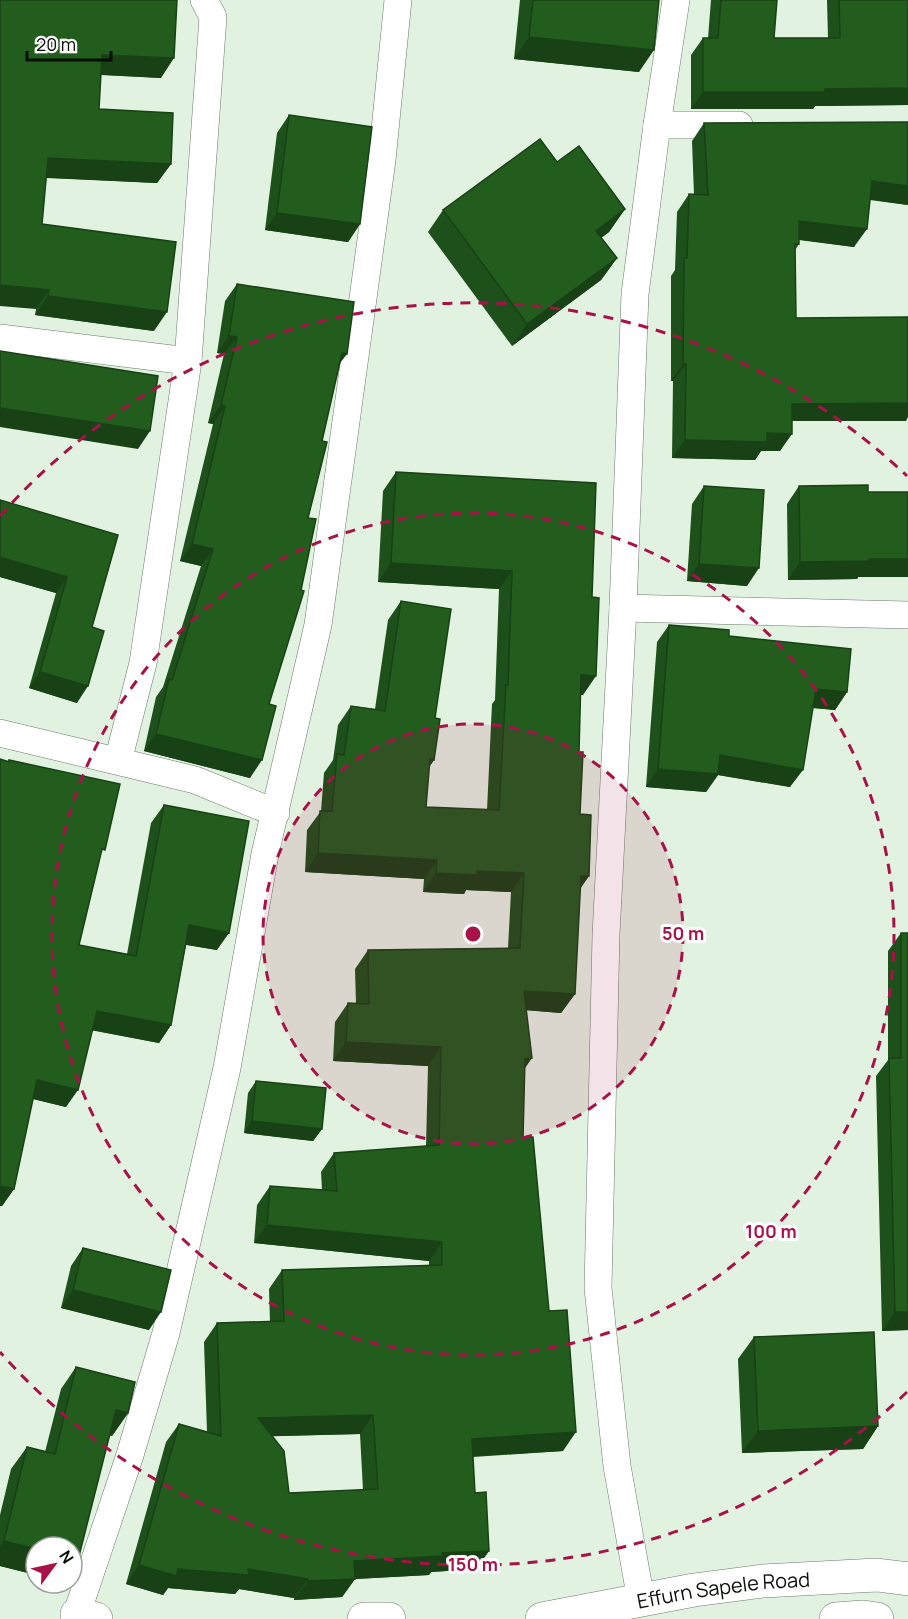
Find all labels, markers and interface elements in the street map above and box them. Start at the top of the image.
scale bar [27,24,111,62]
text: 20 m [36,32,76,56]
text: 50 m [662,921,704,945]
centre of rings [463,924,483,944]
text: 100 m [745,1219,797,1243]
north arrow [24,1535,84,1595]
text: N [54,1546,79,1568]
text: 150 m [448,1552,498,1576]
street label: Effurn Sapele Road [635,1565,811,1614]

